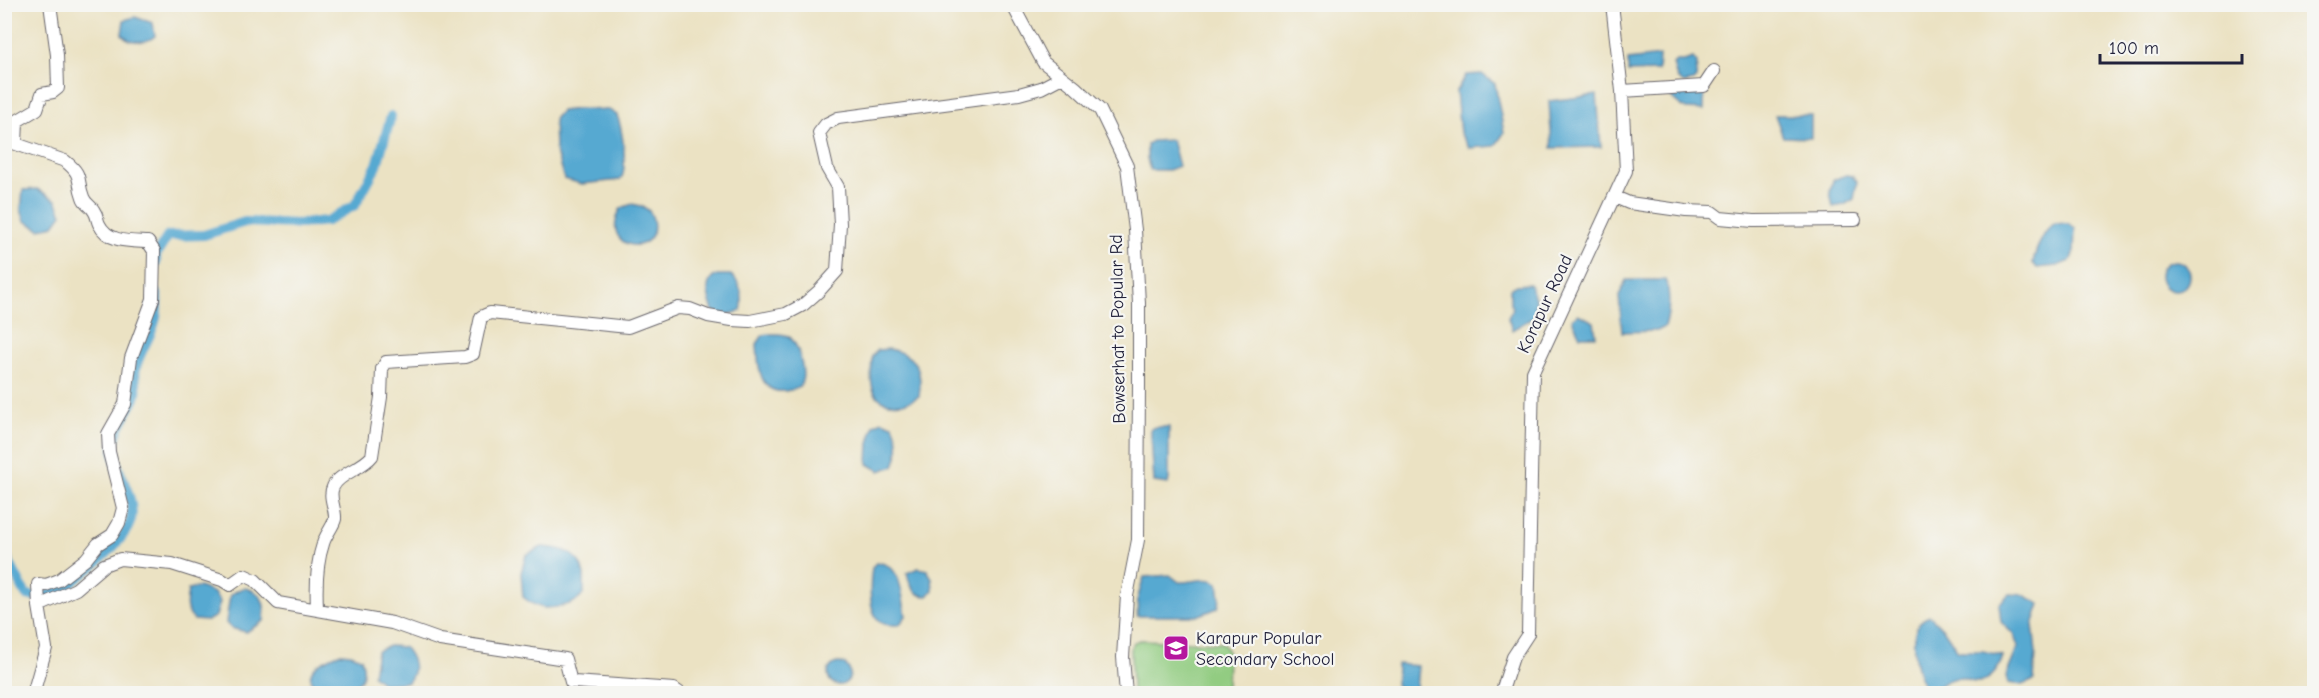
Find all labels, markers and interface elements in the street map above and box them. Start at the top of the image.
scale bar [2100,27,2242,65]
text: 100 m [2109,38,2159,59]
street label: Bowserhat to Popular Rd [1106,234,1130,424]
street label: Korapur Road [1513,251,1577,357]
place label: Karapur Popular Secondary School [1196,628,1334,670]
school or university icon: Karapur Popular Secondary School [1161,633,1191,663]

